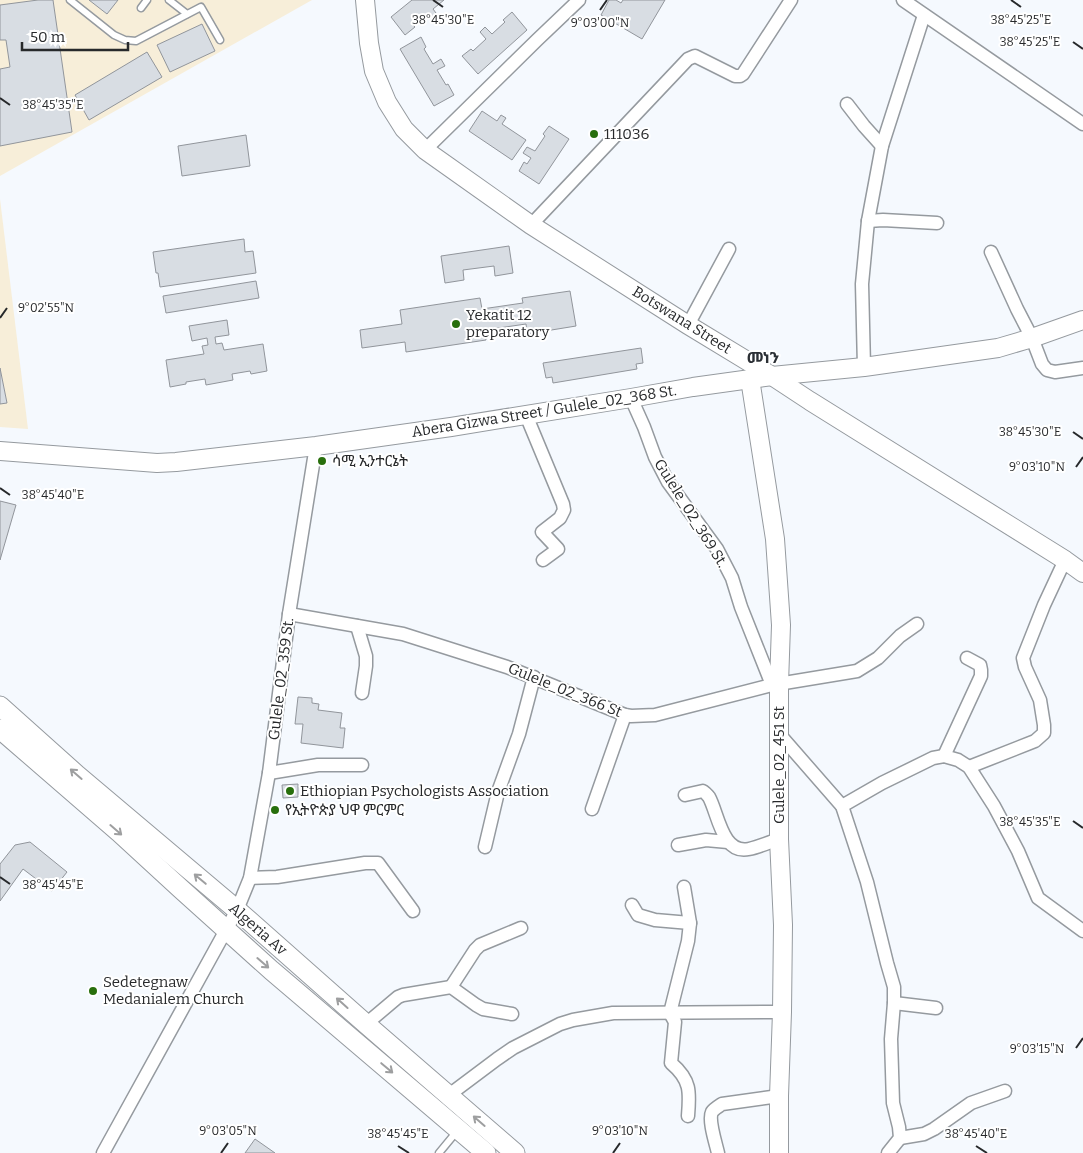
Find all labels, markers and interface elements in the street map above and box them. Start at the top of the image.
text: 38°45'30"E [412,13,474,27]
text: 38°45'25"E [991,13,1051,27]
text: 9°03'00"N [571,16,630,30]
scale bar [22,20,129,52]
text: 50 m [30,28,66,46]
text: 38°45'25"E [1000,35,1060,49]
text: 38°45'35"E [23,98,83,112]
place label: 111036 [604,125,649,143]
marker: 111036 [588,128,600,140]
street label: Botswana Street [629,282,735,358]
text: 9°02'55"N [18,301,75,315]
place label: Yekatit 12 preparatory [466,306,550,341]
marker: Yekatit 12 preparatory [450,318,462,330]
district label: መነን [747,348,780,367]
street label: Abera Gizwa Street / Gulele_02_368 St. [410,381,678,441]
text: 38°45'30"E [999,425,1061,439]
place label: ሳሚ ኢንተርኔት [332,452,408,470]
marker: ሳሚ ኢንተርኔት [316,455,328,467]
street label: Gulele_02_369 St. [650,455,732,571]
text: 9°03'10"N [1009,460,1065,474]
text: 38°45'40"E [22,488,84,502]
street label: Gulele_02_359 St. [265,617,297,741]
street label: Gulele_02_366 St [505,659,625,721]
street label: Gulele_02_451 St [770,706,788,824]
one-way arrow [70,768,83,779]
place label: Ethiopian Psychologists Association [300,782,549,800]
marker: Ethiopian Psychologists Association [284,785,296,797]
place label: የኢትዮጵያ ህዋ ምርምር [285,801,404,819]
marker: የኢትዮጵያ ህዋ ምርምር [269,804,281,816]
text: 38°45'35"E [1000,815,1060,829]
one-way arrow [110,824,123,835]
one-way arrow [194,873,207,884]
text: 38°45'45"E [22,878,84,892]
street label: Algeria Av [225,899,291,959]
one-way arrow [257,957,270,968]
place label: Sedetegnaw Medanialem Church [103,973,245,1008]
marker: Sedetegnaw Medanialem Church [87,985,99,997]
one-way arrow [336,997,349,1009]
text: 9°03'15"N [1010,1042,1065,1056]
one-way arrow [380,1062,393,1074]
one-way arrow [472,1115,485,1127]
text: 9°03'05"N [199,1124,257,1138]
text: 9°03'10"N [592,1124,648,1138]
text: 38°45'45"E [367,1127,429,1141]
text: 38°45'40"E [945,1127,1007,1141]

